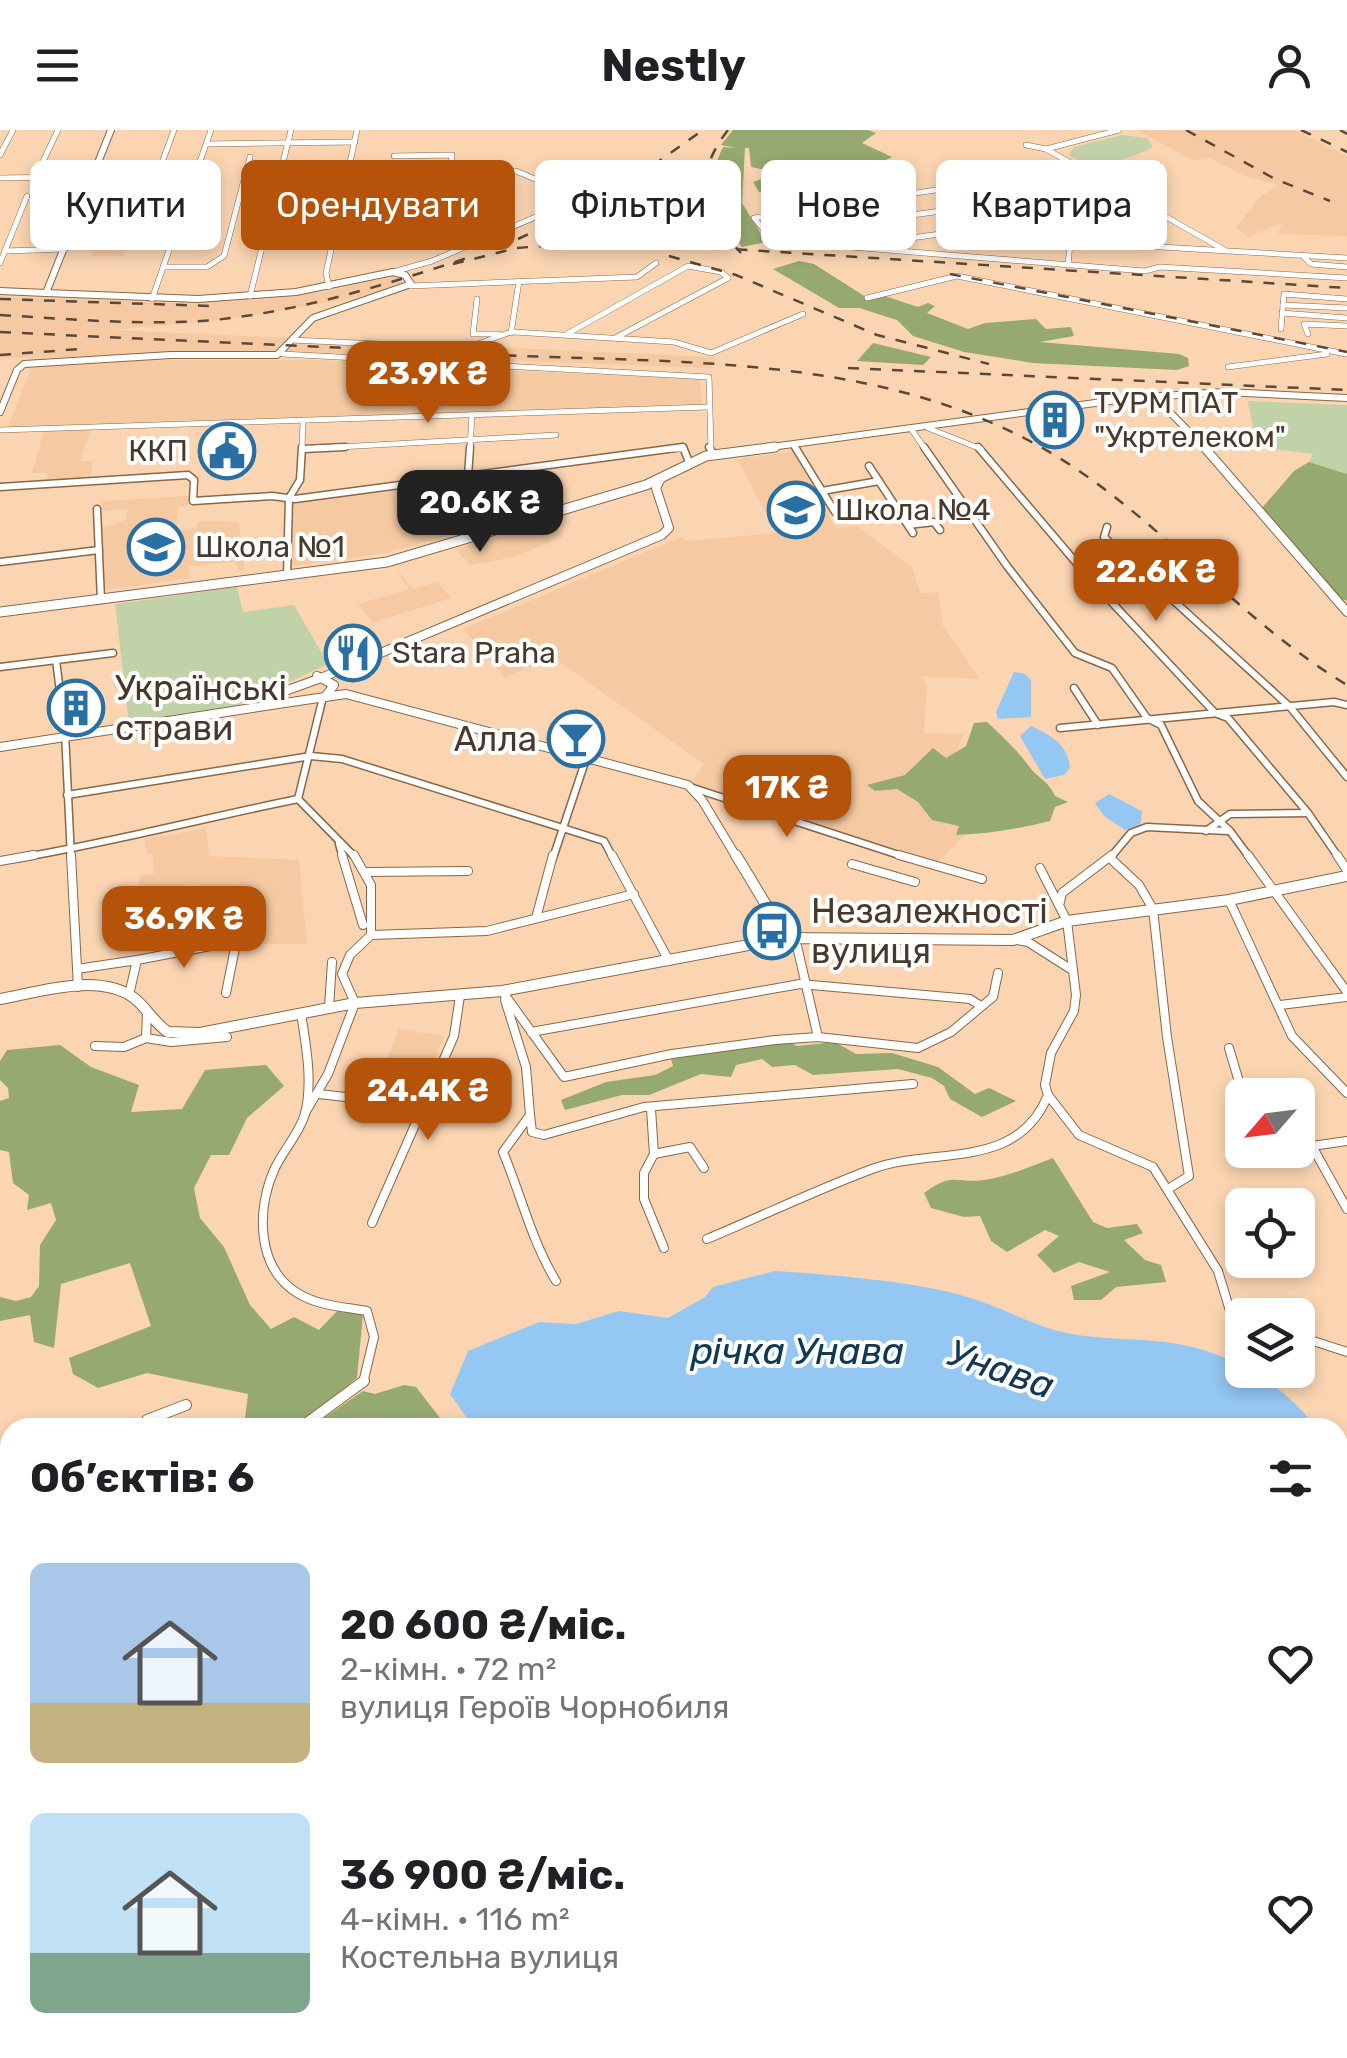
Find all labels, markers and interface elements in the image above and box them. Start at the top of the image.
icon: menu [30,38,85,93]
icon: person [1262,38,1317,93]
text: Nestly [601,39,746,92]
chip: Купити [30,160,221,250]
chip: Орендувати [241,160,515,250]
chip: Фільтри [535,160,741,250]
chip: Нове [761,160,916,250]
chip: Квартира [936,160,1167,250]
pin: 23.9K ₴ [336,341,520,426]
text: 23.9K ₴ [368,354,488,392]
place label: ТУРМ ПАТ "Укртелеком" [1094,385,1286,455]
building icon: ТУРМ ПАТ "Укртелеком" [1025,390,1085,450]
public building icon: ККП [197,421,257,481]
place label: ККП [128,433,188,469]
pin: 20.6K ₴ [388,470,572,555]
school or university icon: Школа №4 [766,480,826,540]
text: 20.6K ₴ [419,483,541,521]
place label: Школа №4 [835,492,991,528]
school or university icon: Школа №1 [126,517,186,577]
place label: Школа №1 [195,529,345,565]
pin: 22.6K ₴ [1064,539,1248,624]
text: 22.6K ₴ [1096,552,1216,590]
restaurant icon: Stara Praha [323,623,383,683]
place label: Stara Praha [392,635,556,671]
place label: Українські страви [115,667,287,749]
building icon: Українські страви [46,678,106,738]
bar icon: Алла [546,709,606,769]
place label: Алла [454,718,537,760]
pin: 17K ₴ [717,755,857,840]
text: 17K ₴ [745,768,829,806]
pin: 36.9K ₴ [92,886,276,971]
place label: Незалежності вулиця [811,890,1048,972]
text: 36.9K ₴ [124,899,244,937]
bus stop icon: Незалежності вулиця [742,901,802,961]
pin: 24.4K ₴ [336,1058,520,1143]
text: 24.4K ₴ [367,1071,489,1109]
north arrow [1225,1078,1315,1168]
map controls [1225,1078,1315,1388]
button: locate [1225,1188,1315,1278]
button: layers [1225,1298,1315,1388]
water label: річка Унава [690,1328,904,1374]
water label: Унава [942,1329,1060,1409]
icon: filters [1263,1451,1318,1506]
text: Об’єктів: 6 [30,1453,255,1503]
text: 20 600 ₴/міс. [340,1600,626,1650]
icon: home [110,1603,230,1723]
icon: heart [1263,1636,1318,1691]
text: 2-кімн. · 72 m² [340,1650,556,1688]
text: вулиця Героїв Чорнобиля [340,1688,730,1726]
text: 36 900 ₴/міс. [340,1850,625,1900]
icon: home [110,1853,230,1973]
icon: heart [1263,1886,1318,1941]
text: 4-кімн. · 116 m² [340,1900,570,1938]
text: Костельна вулиця [340,1938,619,1976]

